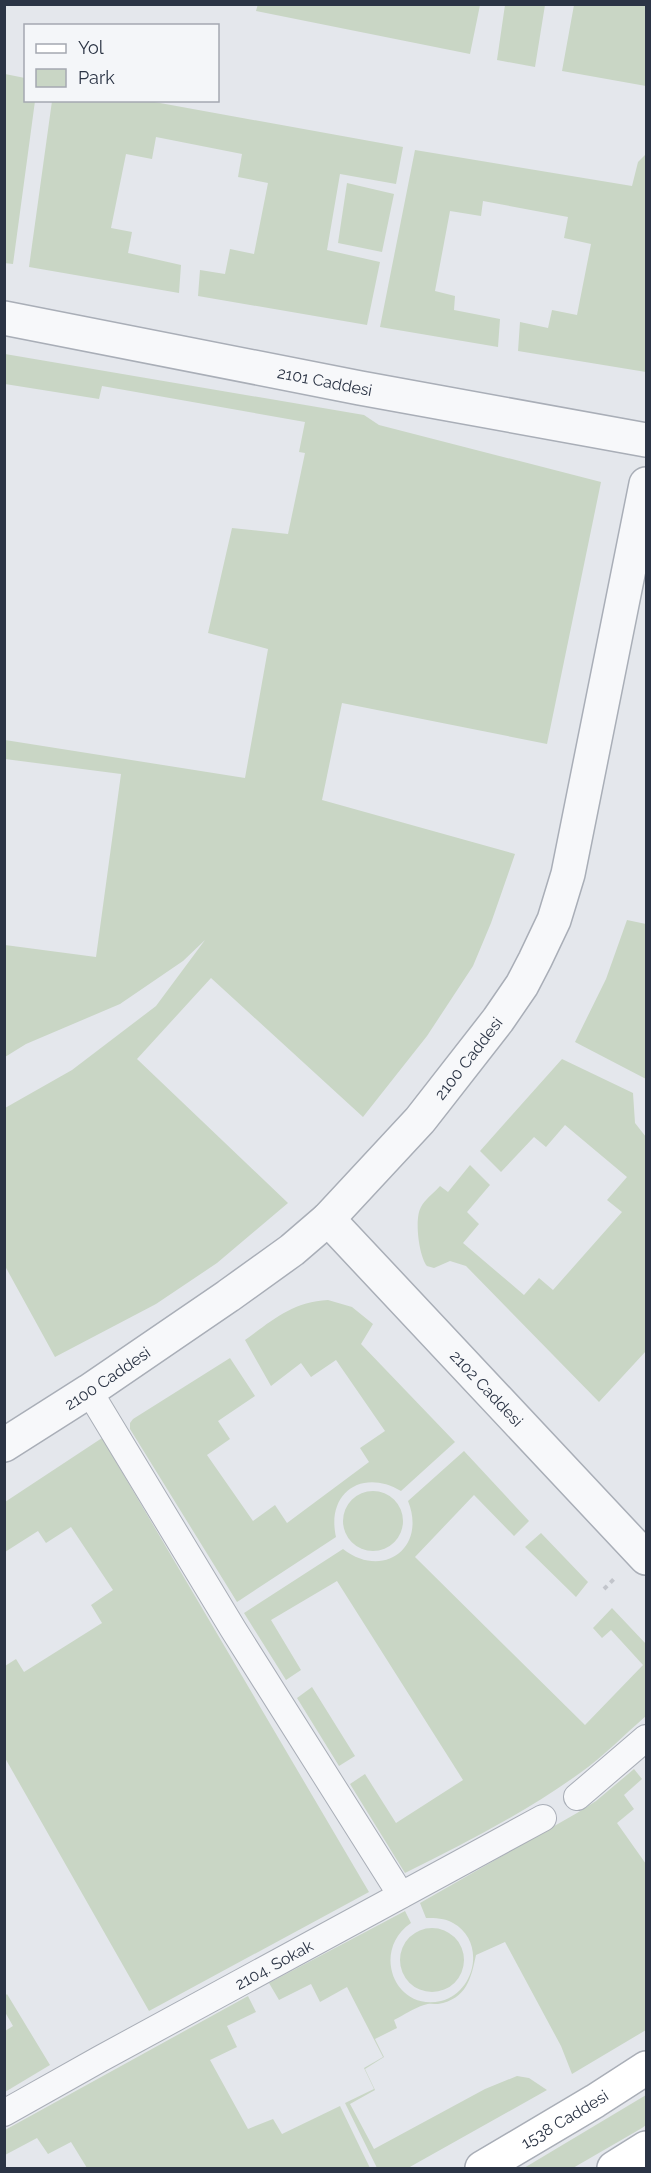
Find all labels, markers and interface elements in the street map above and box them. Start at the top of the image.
legend [24,24,219,102]
text: Yol [78,37,104,58]
text: Park [78,67,115,88]
street label: 2101 Caddesi [276,363,374,400]
street label: 2100 Caddesi [431,1014,507,1103]
street label: 2100 Caddesi [61,1343,154,1414]
street label: 2102 Caddesi [446,1346,527,1431]
street label: 2104. Sokak [232,1936,317,1994]
street label: 1538 Caddesi [518,2086,612,2153]

